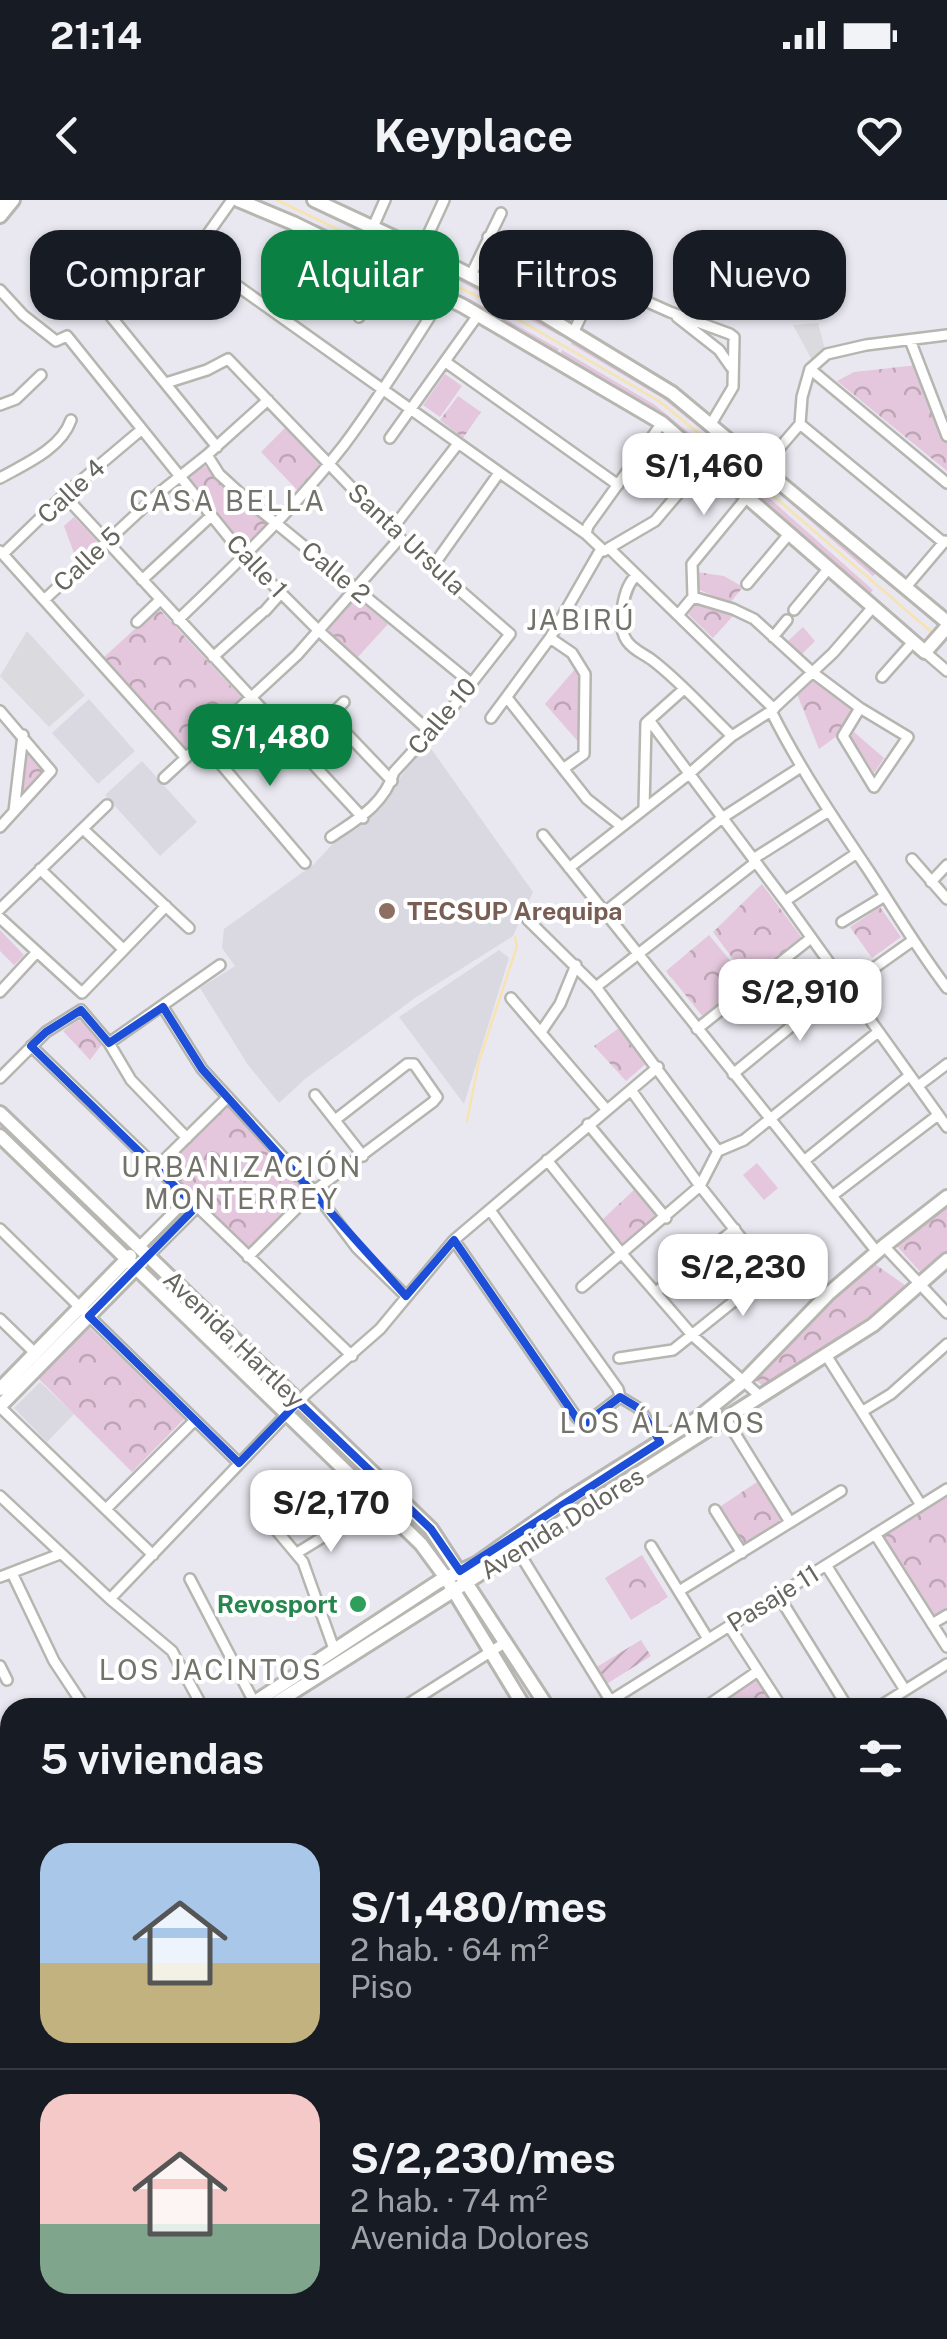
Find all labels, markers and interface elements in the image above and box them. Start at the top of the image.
text: 21:14 [50,13,142,58]
icon: back [40,108,95,163]
icon: heart [852,108,907,163]
text: Keyplace [374,109,573,162]
chip: Comprar [30,230,241,320]
chip: Alquilar [261,230,459,320]
chip: Filtros [479,230,653,320]
chip: Nuevo [673,230,846,320]
pin: S/1,460 [612,433,796,518]
text: S/1,460 [644,447,764,484]
street label: Calle 4 [31,452,111,530]
street label: Santa Ursula [342,477,472,601]
district label: CASA BELLA [129,484,327,517]
street label: Calle 5 [47,520,127,598]
street label: Calle 1 [220,528,294,604]
street label: Calle 2 [296,535,376,609]
district label: JABIRÚ [526,603,636,636]
street label: Calle 10 [401,672,483,760]
pin: S/1,480 [178,704,362,789]
text: S/1,480 [210,718,330,755]
place label: TECSUP Arequipa [407,896,622,926]
marker: TECSUP Arequipa [376,900,398,922]
pin: S/2,910 [708,959,892,1044]
text: S/2,910 [741,973,859,1010]
district label: URBANIZACIÓN MONTERREY [121,1150,363,1215]
pin: S/2,230 [651,1234,835,1319]
text: S/2,230 [680,1248,806,1285]
street label: Avenida Hartley [157,1264,311,1414]
district label: LOS ÁLAMOS [559,1406,767,1439]
street label: Avenida Dolores [475,1461,649,1585]
pin: S/2,170 [239,1470,423,1555]
text: S/2,170 [272,1484,390,1521]
street label: Pasaje 11 [721,1558,825,1638]
place label: Revosport [217,1589,338,1619]
marker: Revosport [347,1593,369,1615]
district label: LOS JACINTOS [99,1653,323,1686]
icon: filters [853,1731,908,1786]
text: 5 viviendas [40,1734,264,1783]
text: S/1,480/mes [350,1882,607,1931]
icon: home [120,1883,240,2003]
text: 2 hab. · 64 m² [350,1931,549,1968]
text: Piso [350,1968,413,2005]
text: S/2,230/mes [350,2133,616,2182]
icon: home [120,2134,240,2254]
text: 2 hab. · 74 m² [350,2182,547,2219]
text: Avenida Dolores [350,2219,589,2256]

